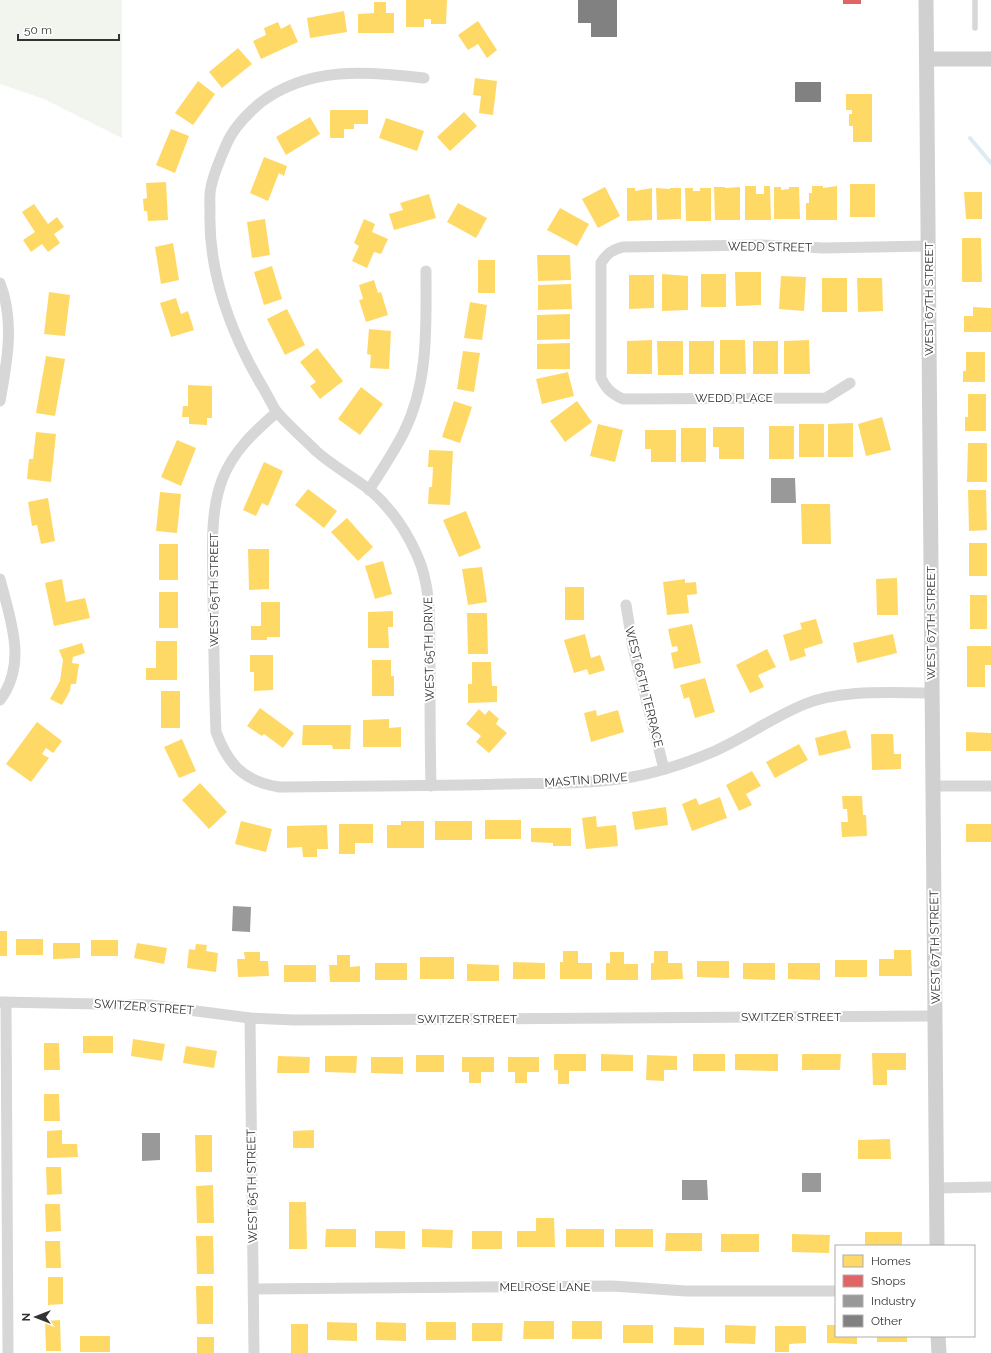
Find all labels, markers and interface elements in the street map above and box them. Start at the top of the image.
scale bar [18,16,119,42]
text: 50 m [24,23,52,37]
street label: WEDD STREET [728,239,813,255]
street label: WEST 67TH STREET [922,241,936,356]
street label: WEDD PLACE [695,391,773,405]
street label: WEST 65TH STREET [207,532,221,647]
street label: WEST 67TH STREET [924,565,938,680]
street label: WEST 65TH DRIVE [421,597,437,701]
street label: WEST 66TH TERRACE [622,625,666,749]
street label: MASTIN DRIVE [544,770,628,790]
street label: WEST 67TH STREET [927,889,943,1004]
street label: SWITZER STREET [94,997,195,1018]
street label: SWITZER STREET [741,1010,842,1024]
street label: SWITZER STREET [417,1012,518,1026]
street label: WEST 65TH STREET [244,1128,260,1243]
legend [835,1245,975,1337]
text: Homes [871,1254,911,1268]
text: Shops [871,1274,906,1288]
street label: MELROSE LANE [499,1280,591,1294]
text: Industry [871,1294,917,1308]
north arrow [16,1297,56,1337]
text: N [20,1313,33,1321]
text: Other [871,1314,903,1328]

